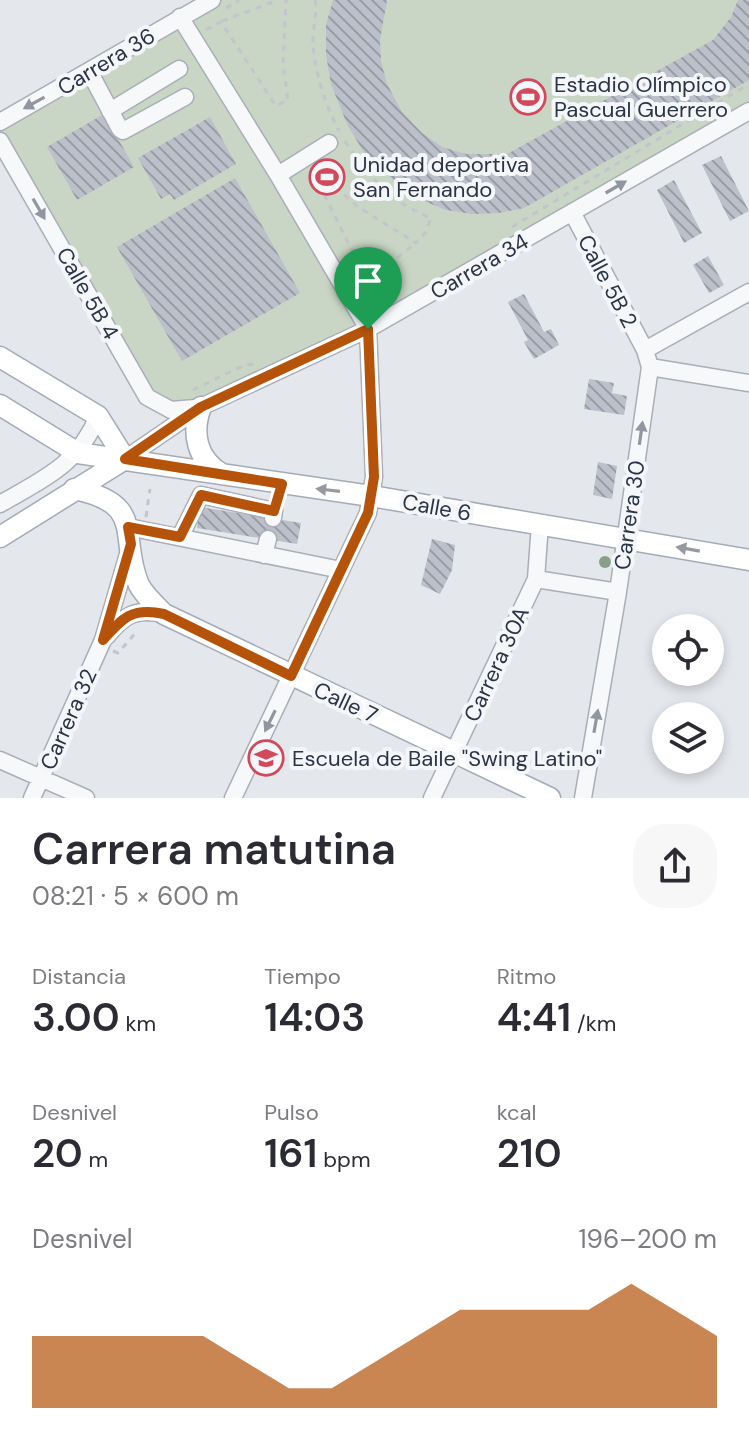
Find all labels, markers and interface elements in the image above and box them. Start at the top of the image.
street label: Carrera 36 [52,21,160,102]
place label: Estadio Olímpico Pascual Guerrero [554,70,728,124]
sports icon: Estadio Olímpico Pascual Guerrero [509,78,547,116]
one-way arrow [23,96,45,110]
place label: Unidad deportiva San Fernando [353,150,529,204]
sports icon: Unidad deportiva San Fernando [308,158,346,196]
one-way arrow [605,180,627,194]
one-way arrow [32,197,46,220]
street label: Carrera 34 [425,227,533,306]
street label: Calle 5B 2 [571,230,644,333]
street label: Calle 5B 4 [50,242,126,345]
pin [334,247,402,329]
icon: arrive [346,259,390,303]
one-way arrow [635,420,648,445]
street label: Carrera 30 [607,459,652,572]
one-way arrow [315,484,340,497]
street label: Calle 6 [400,487,474,528]
one-way arrow [675,542,700,554]
street label: Carrera 30A [457,602,536,726]
map controls [652,614,724,774]
button: locate [652,614,724,686]
street label: Carrera 32 [33,664,104,774]
street label: Calle 7 [309,675,383,730]
button: layers [652,702,724,774]
one-way arrow [590,708,603,733]
one-way arrow [263,709,277,732]
school or university icon: Escuela de Baile "Swing Latino" [247,739,285,777]
place label: Escuela de Baile "Swing Latino" [292,744,602,773]
text: Carrera matutina [32,820,396,878]
button: share [633,824,717,908]
text: 08:21 · 5 × 600 m [32,879,239,913]
text: Distancia [32,962,126,991]
text: Tiempo [264,962,341,991]
text: Ritmo [497,962,556,991]
text: 3.00 [32,991,120,1043]
text: 14:03 [264,991,365,1043]
text: 4:41 [497,991,571,1043]
text: km [120,1009,156,1038]
text: /km [571,1009,616,1038]
text: Desnivel [32,1098,117,1127]
text: Pulso [264,1098,319,1127]
text: kcal [497,1098,536,1127]
text: 20 [32,1127,83,1179]
text: 161 [264,1127,318,1179]
text: 210 [497,1127,562,1179]
text: m [83,1145,108,1174]
text: bpm [318,1145,371,1174]
text: Desnivel [32,1222,133,1256]
text: 196–200 m [578,1222,717,1256]

